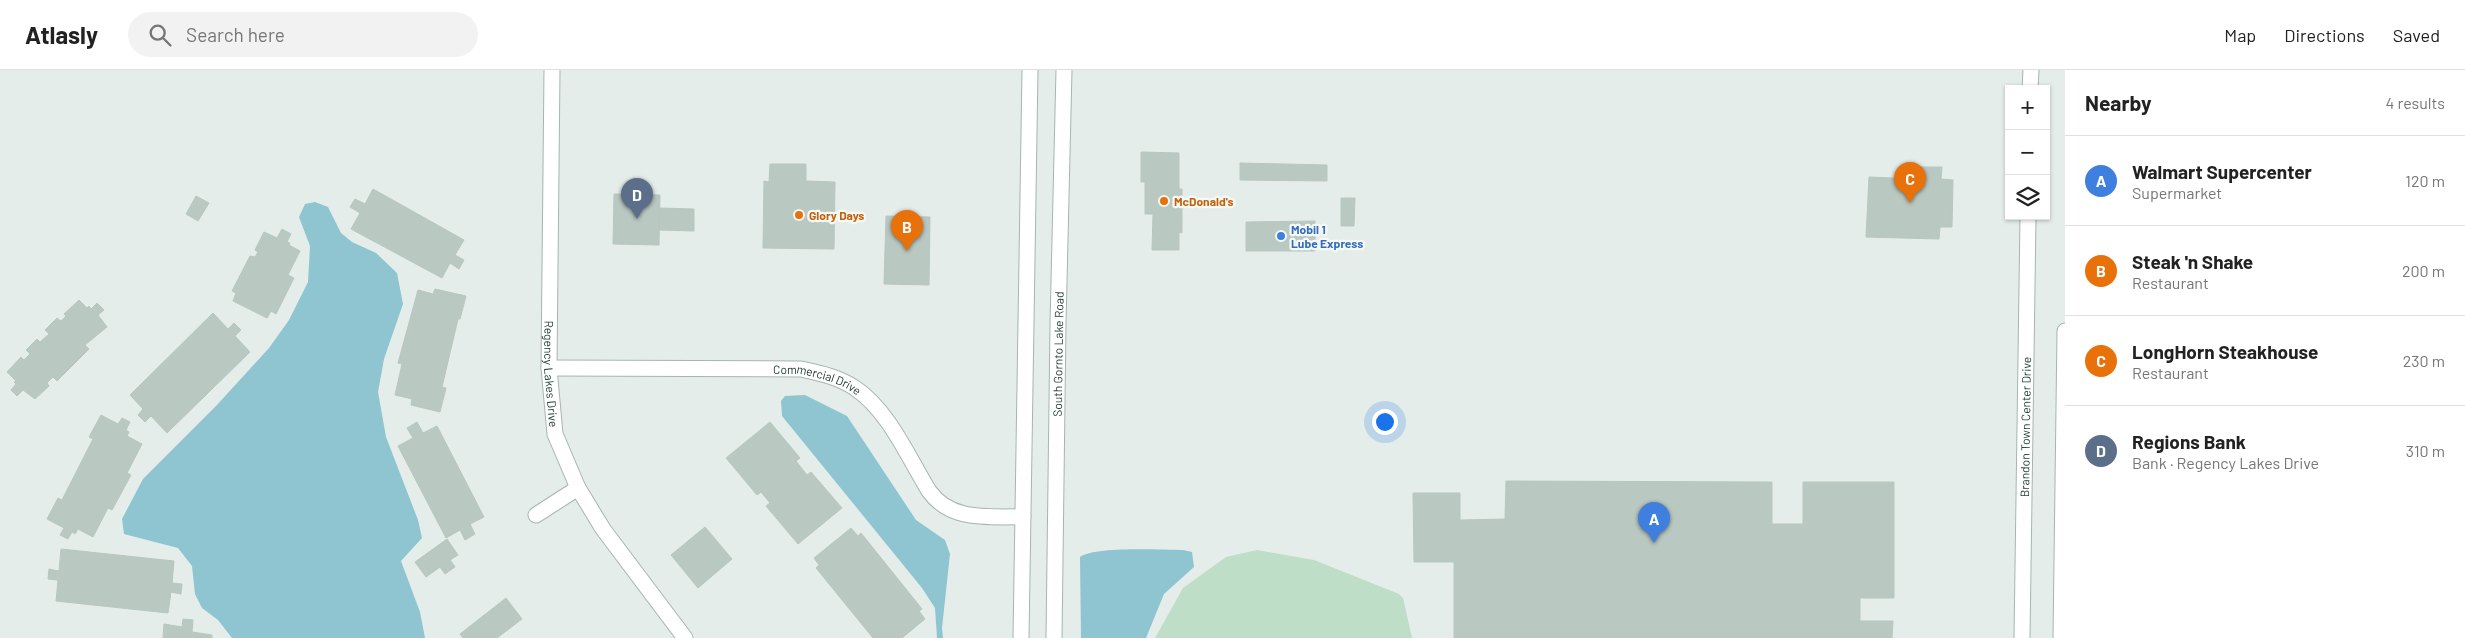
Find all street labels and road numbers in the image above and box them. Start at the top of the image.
street label: South Gornto Lake Road [1050,291,1066,417]
street label: Regency Lakes Drive [542,320,561,428]
street label: Brandon Town Center Drive [2017,357,2033,497]
street label: Commercial Drive [773,361,864,397]

